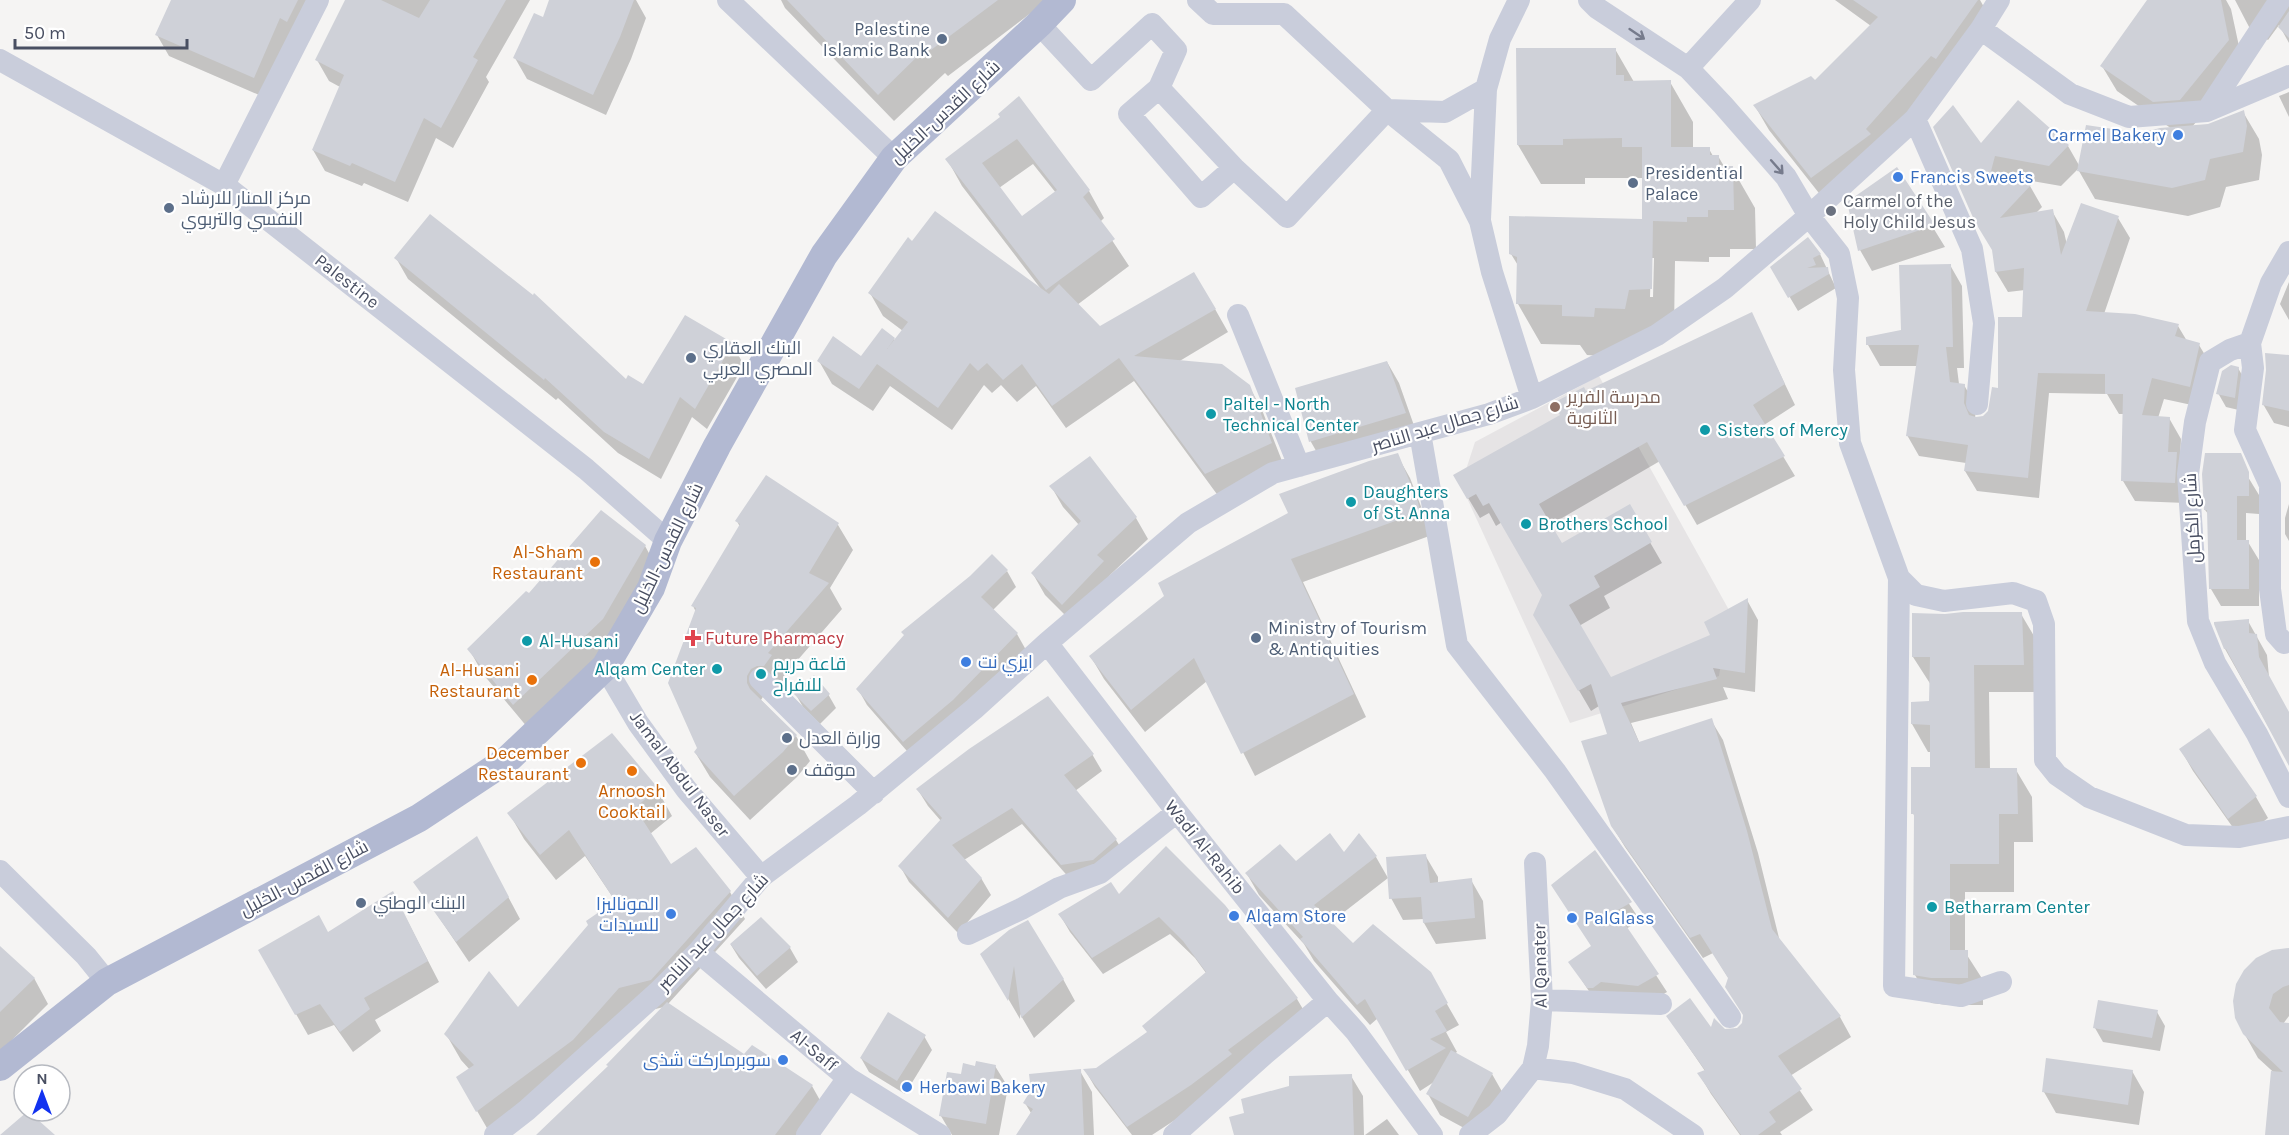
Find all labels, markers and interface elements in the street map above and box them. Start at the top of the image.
scale bar [15,12,188,50]
place label: Palestine Islamic Bank [823,18,930,61]
text: 50 m [24,22,66,44]
one-way arrow [1628,28,1645,40]
marker: Palestine Islamic Bank [935,32,949,46]
street label: شارع القدس-الخليل [886,55,1005,169]
place label: Carmel Bakery [2048,124,2167,146]
marker: Carmel Bakery [2171,128,2185,142]
one-way arrow [1771,159,1784,175]
place label: Presidential Palace [1645,162,1743,205]
place label: Francis Sweets [1910,166,2034,188]
marker: Francis Sweets [1891,170,1905,184]
marker: Presidential Palace [1626,176,1640,190]
place label: مركز المنار للارشاد النفسي والتربوي [181,187,311,233]
place label: Carmel of the Holy Child Jesus [1843,190,1976,233]
marker: مركز المنار للارشاد النفسي والتربوي [162,201,176,215]
marker: Carmel of the Holy Child Jesus [1824,204,1838,218]
street label: Palestine [310,249,384,313]
place label: البنك العقاري المصري العربي [703,337,813,383]
marker: البنك العقاري المصري العربي [684,351,698,365]
place label: مدرسة الفرير الثانوية [1566,386,1661,429]
street label: شارع جمال عبد الناصر [1368,391,1522,458]
place label: Paltel - North Technical Center [1223,393,1359,436]
marker: مدرسة الفرير الثانوية [1548,400,1562,414]
marker: Paltel - North Technical Center [1204,407,1218,421]
place label: Sisters of Mercy [1717,419,1849,441]
marker: Sisters of Mercy [1698,423,1712,437]
street label: شارع الكرمل [2179,472,2206,564]
street label: شارع القدس-الخليل [626,479,709,617]
place label: Daughters of St. Anna [1363,481,1450,524]
marker: Daughters of St. Anna [1344,495,1358,509]
place label: Brothers School [1538,513,1668,535]
marker: Brothers School [1519,517,1533,531]
place label: Al-Sham Restaurant [492,541,583,584]
marker: Al-Sham Restaurant [588,555,602,569]
place label: Ministry of Tourism & Antiquities [1268,617,1427,660]
place label: Future Pharmacy [705,627,845,649]
place label: Al-Husani [539,630,619,652]
marker: Future Pharmacy [686,631,700,645]
marker: Ministry of Tourism & Antiquities [1249,631,1263,645]
marker: Al-Husani [520,634,534,648]
place label: ايزي نت [978,651,1033,676]
place label: قاعة دريم للافراح [773,653,846,697]
marker: ايزي نت [959,655,973,669]
place label: Alqam Center [594,658,705,680]
place label: Al-Husani Restaurant [429,659,520,702]
marker: Alqam Center [710,662,724,676]
marker: قاعة دريم للافراح [754,667,768,681]
marker: Al-Husani Restaurant [525,673,539,687]
street label: Jamal Abdul Naser [625,706,735,842]
place label: وزارة العدل [799,727,881,749]
marker: وزارة العدل [780,731,794,745]
place label: December Restaurant [478,742,569,785]
marker: December Restaurant [574,756,588,770]
place label: موقف [804,759,856,781]
marker: موقف [785,763,799,777]
marker: Arnoosh Cooktail [625,764,639,778]
place label: Arnoosh Cooktail [598,780,666,823]
street label: Wadi Al-Rahib [1160,795,1250,899]
street label: شارع القدس-الخليل [236,835,372,922]
street label: شارع جمال عبد الناصر [652,869,774,997]
place label: البنك الوطني [373,892,466,917]
place label: الموناليزا للسيدات [596,893,659,936]
marker: البنك الوطني [354,896,368,910]
place label: Betharram Center [1944,896,2090,918]
marker: Betharram Center [1925,900,1939,914]
place label: Alqam Store [1246,905,1346,927]
marker: الموناليزا للسيدات [664,907,678,921]
place label: PalGlass [1584,907,1654,929]
marker: Alqam Store [1227,909,1241,923]
marker: PalGlass [1565,911,1579,925]
street label: Al Qanater [1528,923,1552,1008]
street label: Al-Saff [786,1024,843,1077]
place label: سوبرماركت شذى [643,1049,771,1071]
marker: سوبرماركت شذى [776,1053,790,1067]
north arrow [12,1063,72,1123]
text: N [36,1069,48,1088]
place label: Herbawi Bakery [919,1076,1046,1098]
marker: Herbawi Bakery [900,1080,914,1094]

